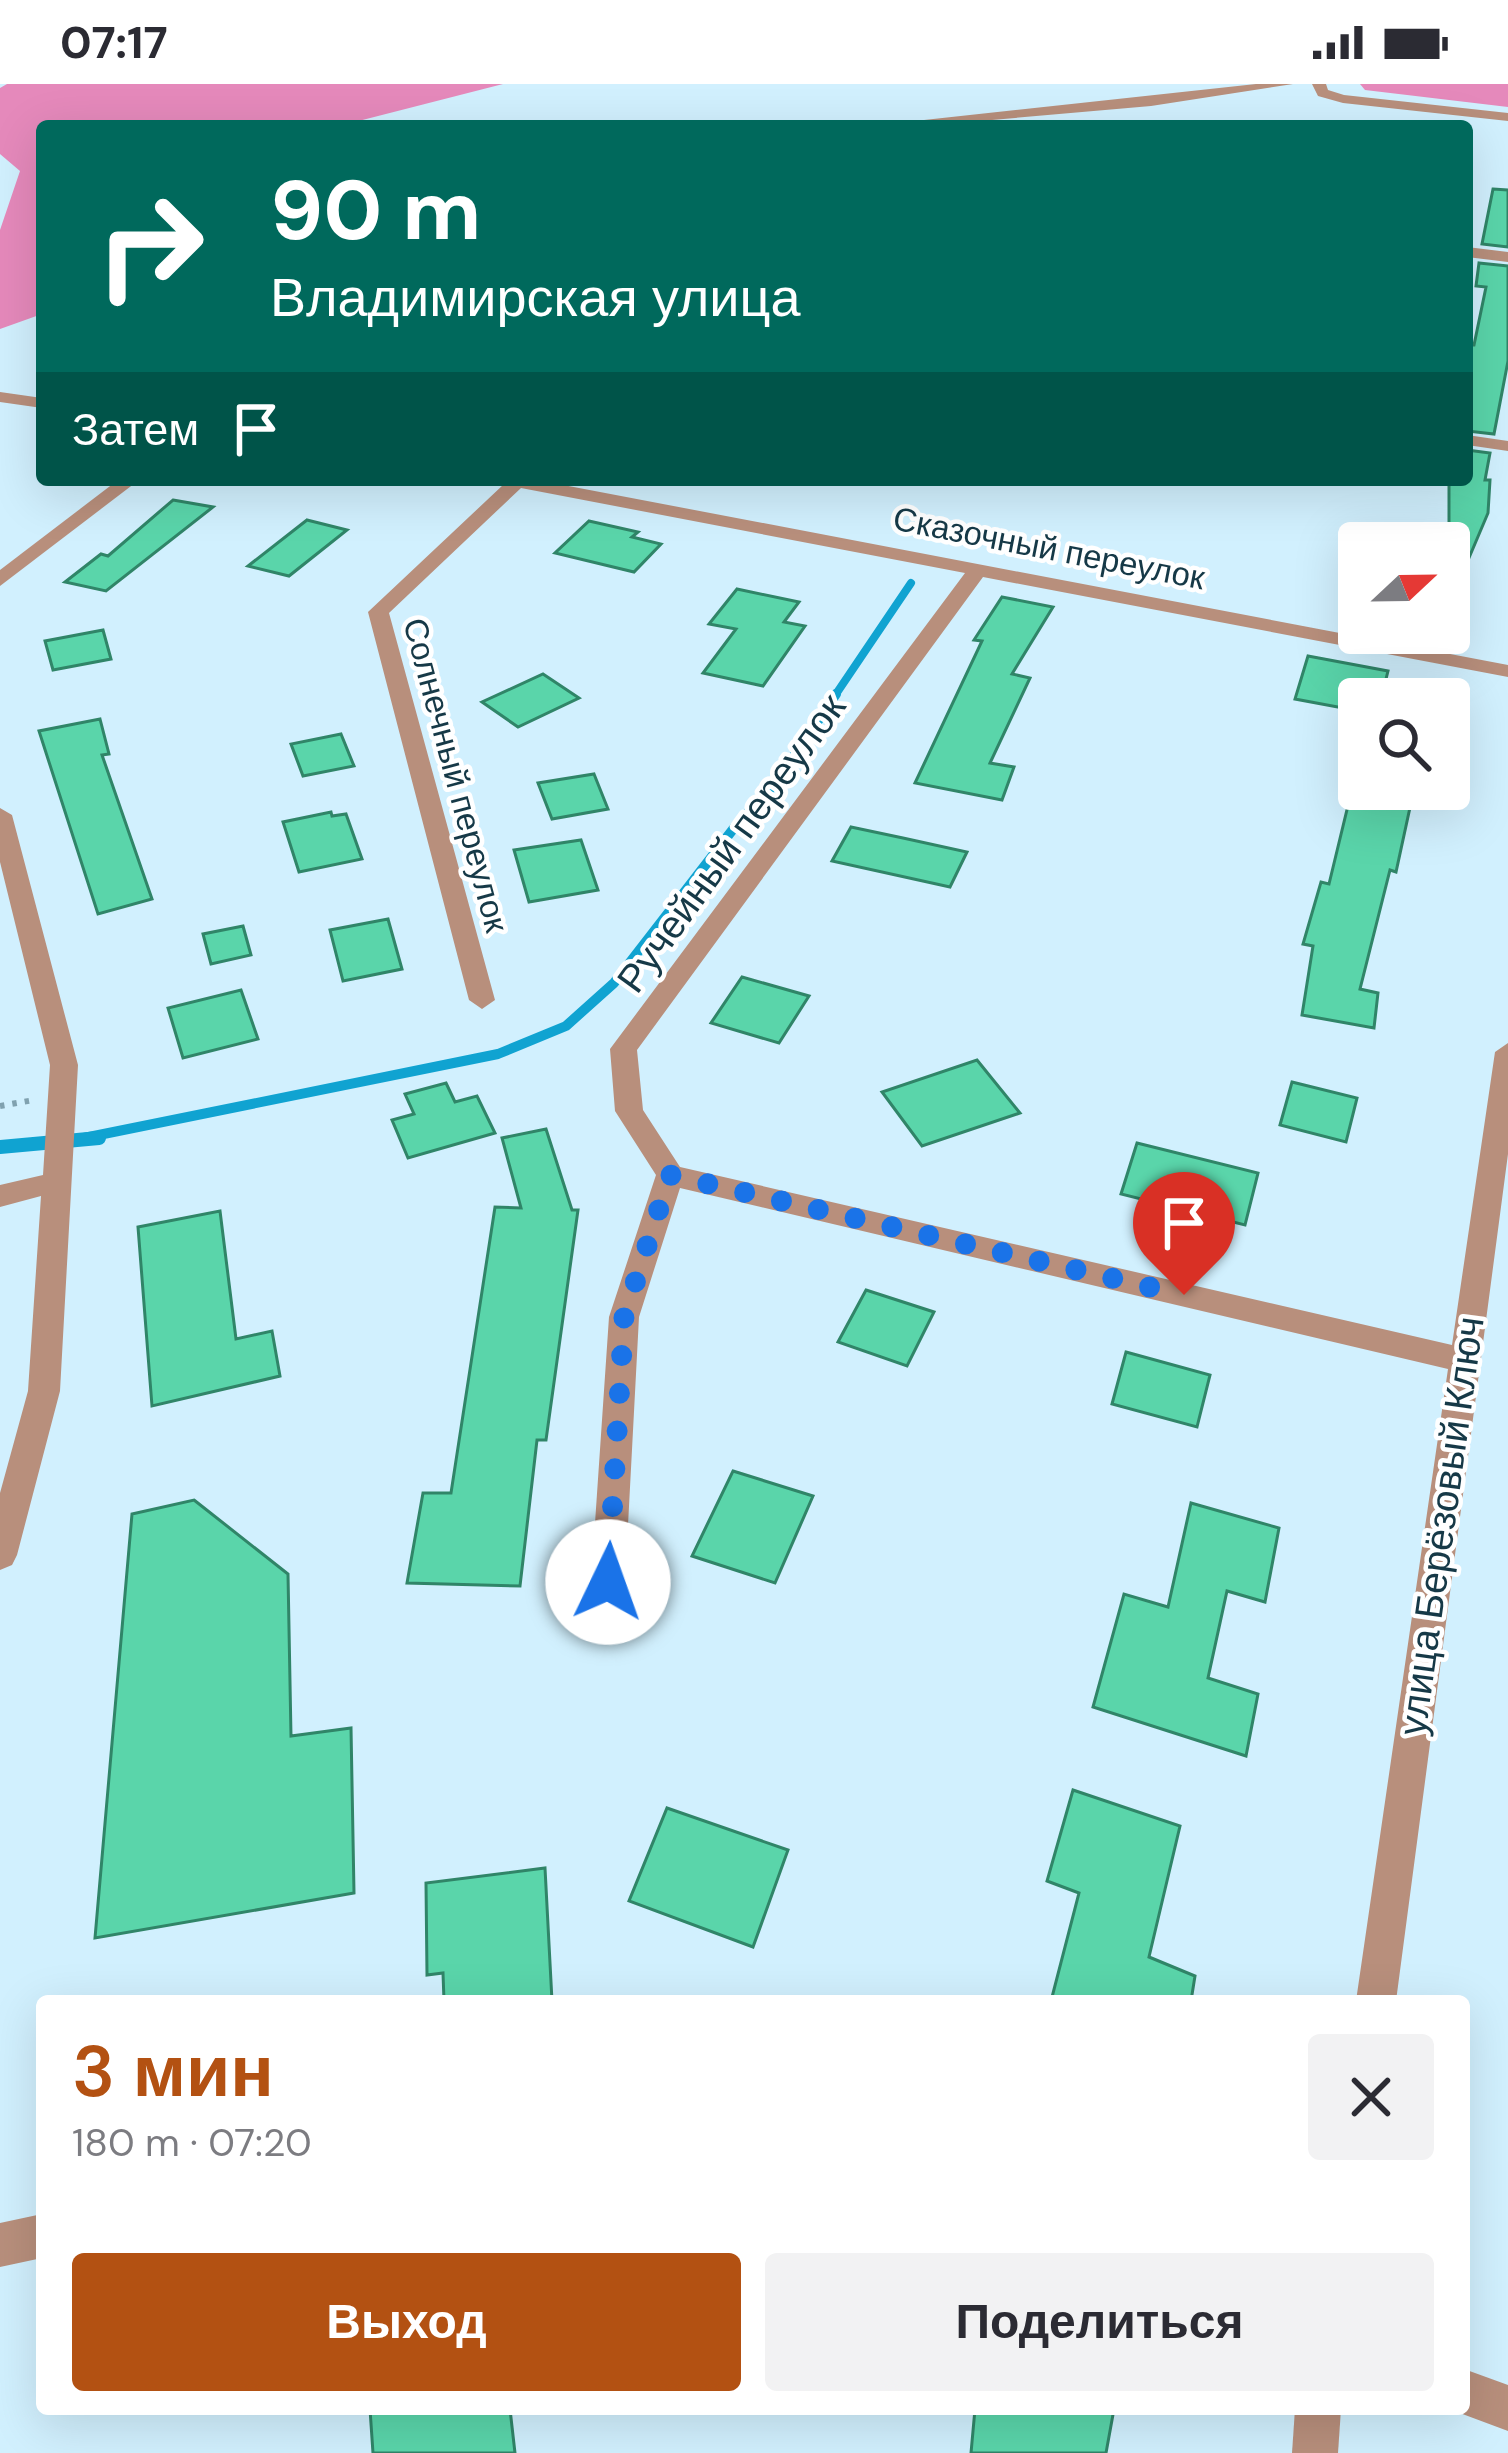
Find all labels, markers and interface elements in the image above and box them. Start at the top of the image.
text: 07:17 [60,13,168,72]
text: 90 m [270,156,481,265]
icon: right [72,168,228,324]
text: Владимирская улица [270,262,800,333]
icon: arrive [223,396,289,462]
text: Затем [72,400,199,459]
street label: Сказочный переулок [890,497,1209,599]
north arrow [1338,522,1470,654]
map controls [1338,522,1470,810]
street label: Солнечный переулок [393,613,519,937]
button: search [1338,678,1470,810]
street label: Ручейный переулок [605,683,857,1003]
pin [1133,1172,1235,1295]
icon: arrive [1151,1190,1217,1256]
street label: улица Берёзовый Ключ [1386,1313,1496,1739]
position arrow [545,1519,671,1645]
text: 3 мин [72,2025,274,2118]
button: close [1308,2034,1434,2160]
text: 180 m · 07:20 [72,2117,312,2168]
button: Выход [72,2253,741,2391]
button: Поделиться [765,2253,1434,2391]

